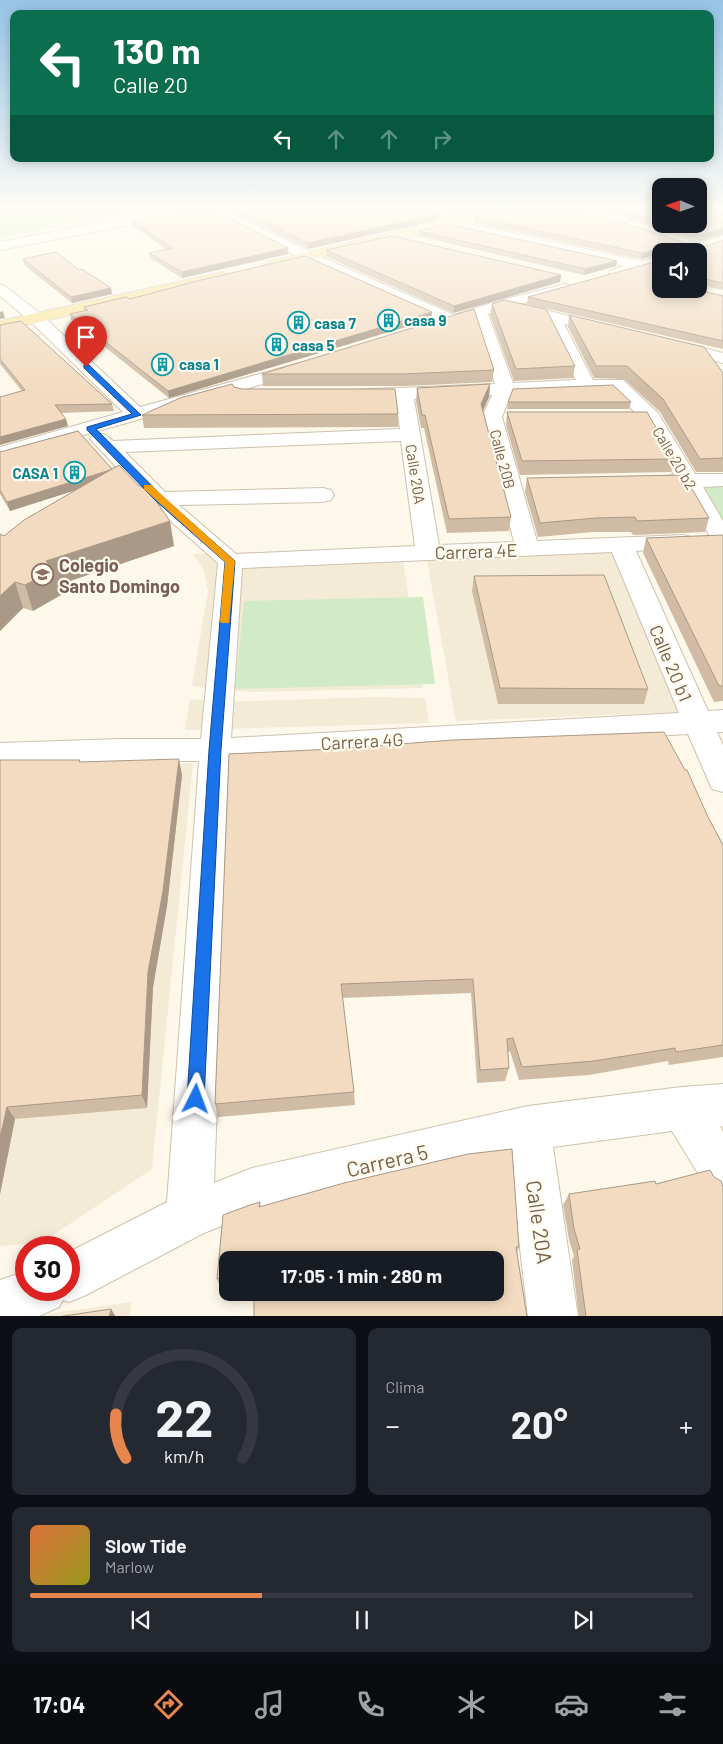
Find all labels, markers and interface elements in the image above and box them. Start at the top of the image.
text: 130 m [113,29,200,71]
icon: left [30,30,95,95]
text: Calle 20 [113,71,188,97]
icon: left [269,125,297,153]
icon: ahead [322,125,350,153]
icon: ahead [375,125,403,153]
icon: right [428,125,456,153]
north arrow [652,178,708,232]
map controls [652,178,707,298]
button: sound [652,243,707,298]
building icon: casa 9 [376,308,400,332]
building icon: casa 7 [286,311,310,335]
place label: casa 9 [404,311,446,329]
place label: casa 7 [314,314,356,332]
pin [65,316,107,367]
icon: arrive [72,323,100,351]
building icon: casa 5 [264,333,288,357]
place label: casa 5 [292,336,335,354]
building icon: casa 1 [151,352,175,376]
place label: casa 1 [179,355,219,373]
street label: Calle 20 b2 [649,423,701,493]
street label: Calle 20B [486,427,520,491]
street label: Calle 20A [402,443,430,505]
building icon: CASA 1 [62,461,86,485]
place label: CASA 1 [12,464,58,482]
street label: Carrera 4E [434,539,518,563]
place label: Colegio Santo Domingo [59,554,180,597]
school or university icon: Colegio Santo Domingo [31,563,55,587]
street label: Calle 20 b1 [645,621,697,705]
street label: Carrera 4G [320,728,404,754]
position arrow [169,1072,221,1124]
street label: Carrera 5 [344,1138,430,1182]
street label: Calle 20A [522,1179,558,1266]
speed limit sign: 30 [15,1236,80,1301]
text: 17:05 · 1 min · 280 m [281,1264,442,1287]
text: Clima [386,1377,424,1396]
text: 22 [155,1385,213,1447]
text: 20° [511,1401,568,1447]
text: − [386,1408,400,1442]
text: + [679,1408,693,1442]
text: km/h [164,1445,204,1467]
text: Slow Tide [105,1534,187,1557]
text: Marlow [105,1557,154,1576]
icon: previous [127,1606,155,1634]
icon: pause [348,1606,376,1634]
icon: next [569,1606,597,1634]
icon: directions [151,1687,186,1722]
icon: music [252,1687,287,1722]
icon: phone [353,1687,388,1722]
icon: climate [454,1687,489,1722]
icon: car [554,1687,589,1722]
icon: filters [655,1687,690,1722]
text: 17:04 [33,1691,85,1717]

